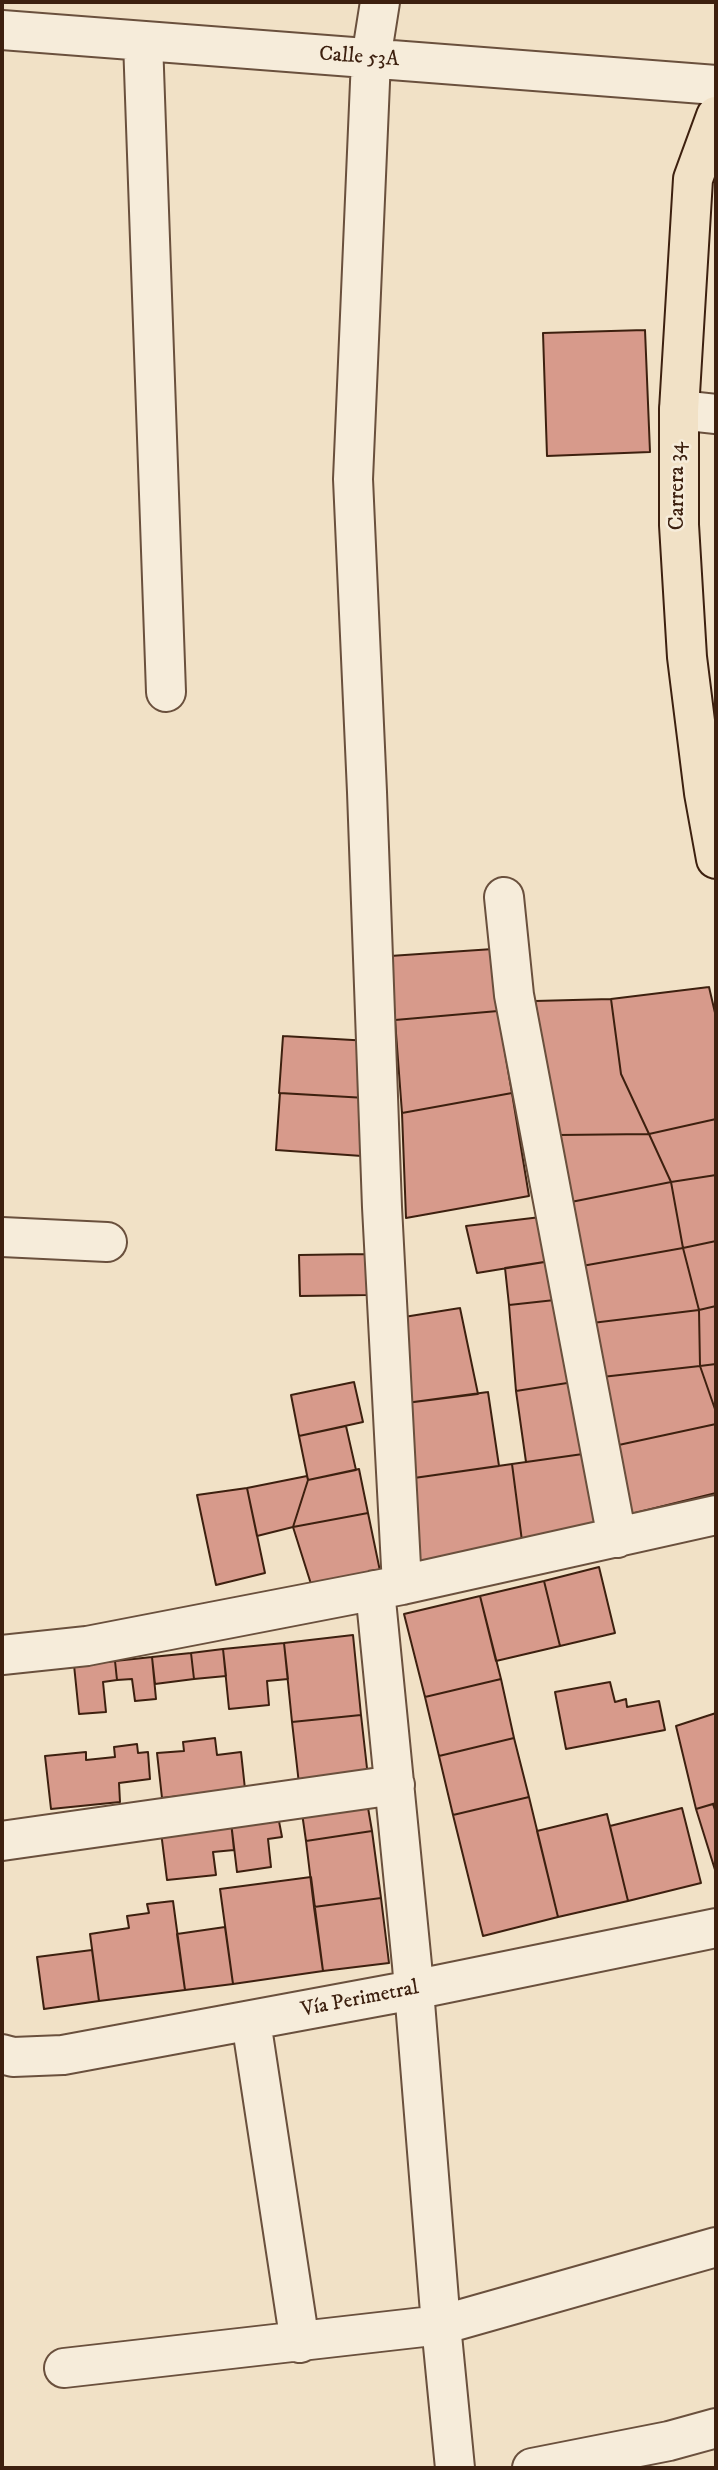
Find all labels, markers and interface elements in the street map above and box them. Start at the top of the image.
street label: Calle 53A [318,43,400,73]
street label: Carrera 34 [666,442,692,530]
street label: Vía Perimetral [299,1976,421,2024]

